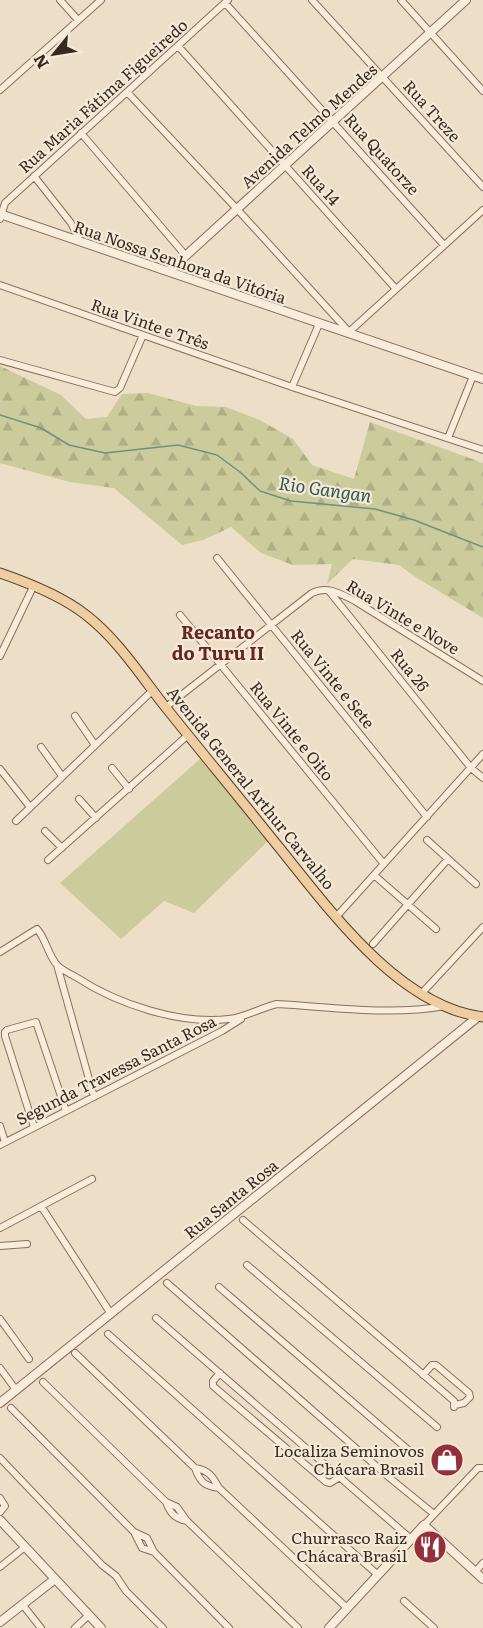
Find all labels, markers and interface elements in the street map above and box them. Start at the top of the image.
street label: Rua Maria Fátima Figueiredo [12,12,192,178]
north arrow [24,24,84,84]
text: N [26,50,54,74]
street label: Avenida Telmo Mendes [235,57,382,193]
street label: Rua Treze [398,74,467,147]
street label: Rua Quatorze [340,107,426,199]
street label: Rua 14 [297,159,347,210]
street label: Rua Nossa Senhora da Vitória [71,213,290,309]
street label: Rua Vinte e Três [88,292,213,354]
water label: Rio Gangan [277,469,374,508]
street label: Rua Vinte e Nove [342,573,465,659]
district label: Recanto do Turu II [172,618,264,666]
street label: Rua Vinte e Sete [286,624,381,733]
street label: Rua 26 [386,643,436,696]
street label: Rua Vinte e Oito [245,675,341,785]
street label: Avenida General Arthur Carvalho [162,681,341,894]
street label: Segunda Travessa Santa Rosa [11,1008,220,1130]
street label: Rua Santa Rosa [178,1152,283,1244]
place label: Localiza Seminovos Chácara Brasil [274,1438,424,1480]
shop icon: Localiza Seminovos Chácara Brasil [429,1442,465,1478]
place label: Churrasco Raiz Chácara Brasil [291,1525,407,1567]
restaurant icon: Churrasco Raiz Chácara Brasil [412,1529,448,1565]

